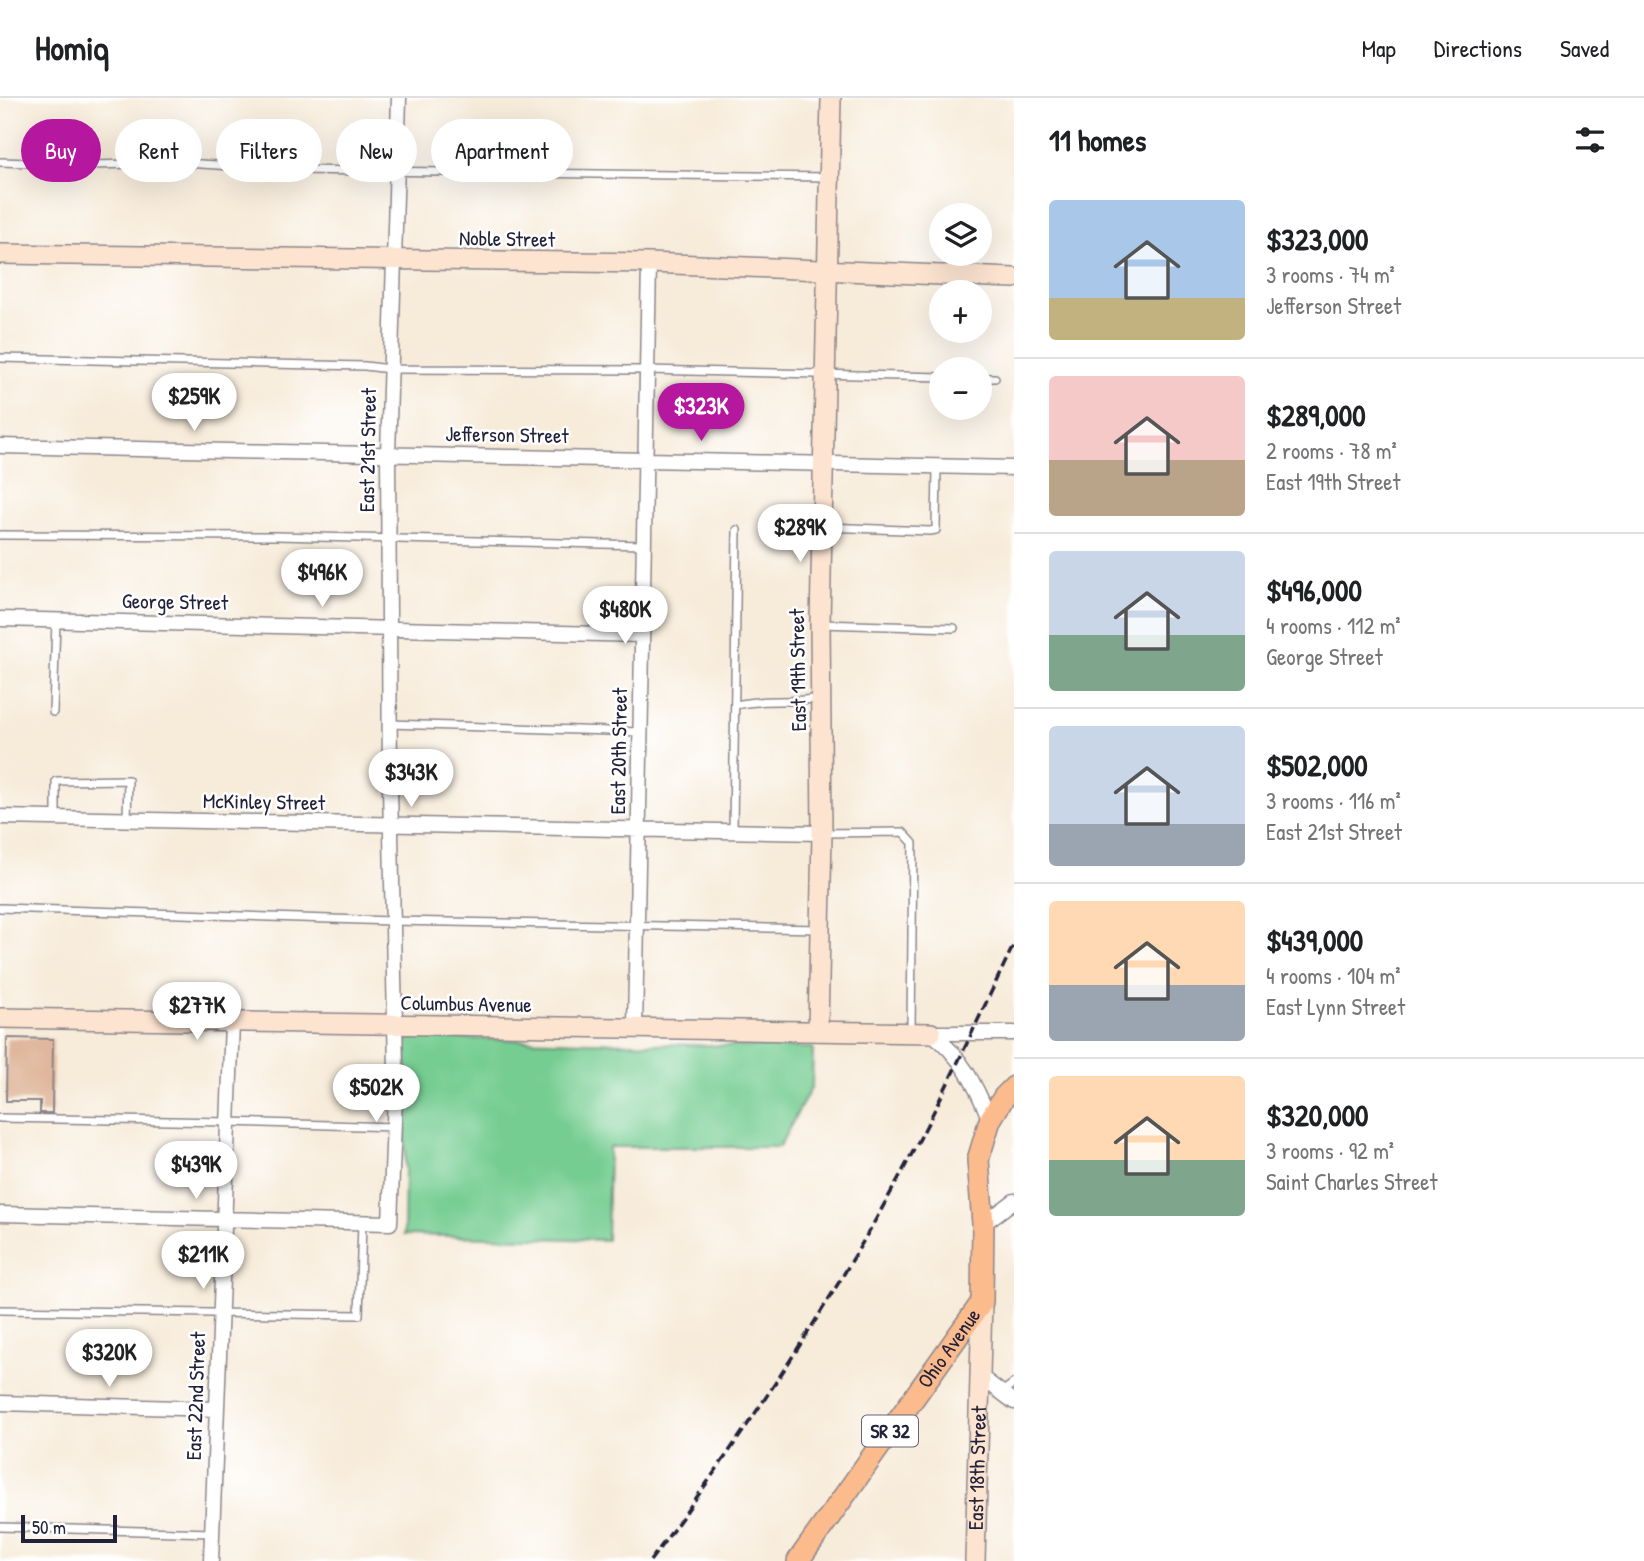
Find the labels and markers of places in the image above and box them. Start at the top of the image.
pin: $259K [145,374,243,433]
pin: $323K [652,384,750,443]
pin: $289K [751,504,849,564]
pin: $496K [273,550,371,609]
pin: $480K [576,587,674,646]
pin: $343K [362,750,460,809]
pin: $277K [148,982,246,1042]
pin: $502K [327,1065,425,1124]
pin: $439K [147,1142,245,1201]
pin: $211K [154,1232,252,1291]
pin: $320K [60,1330,158,1389]

